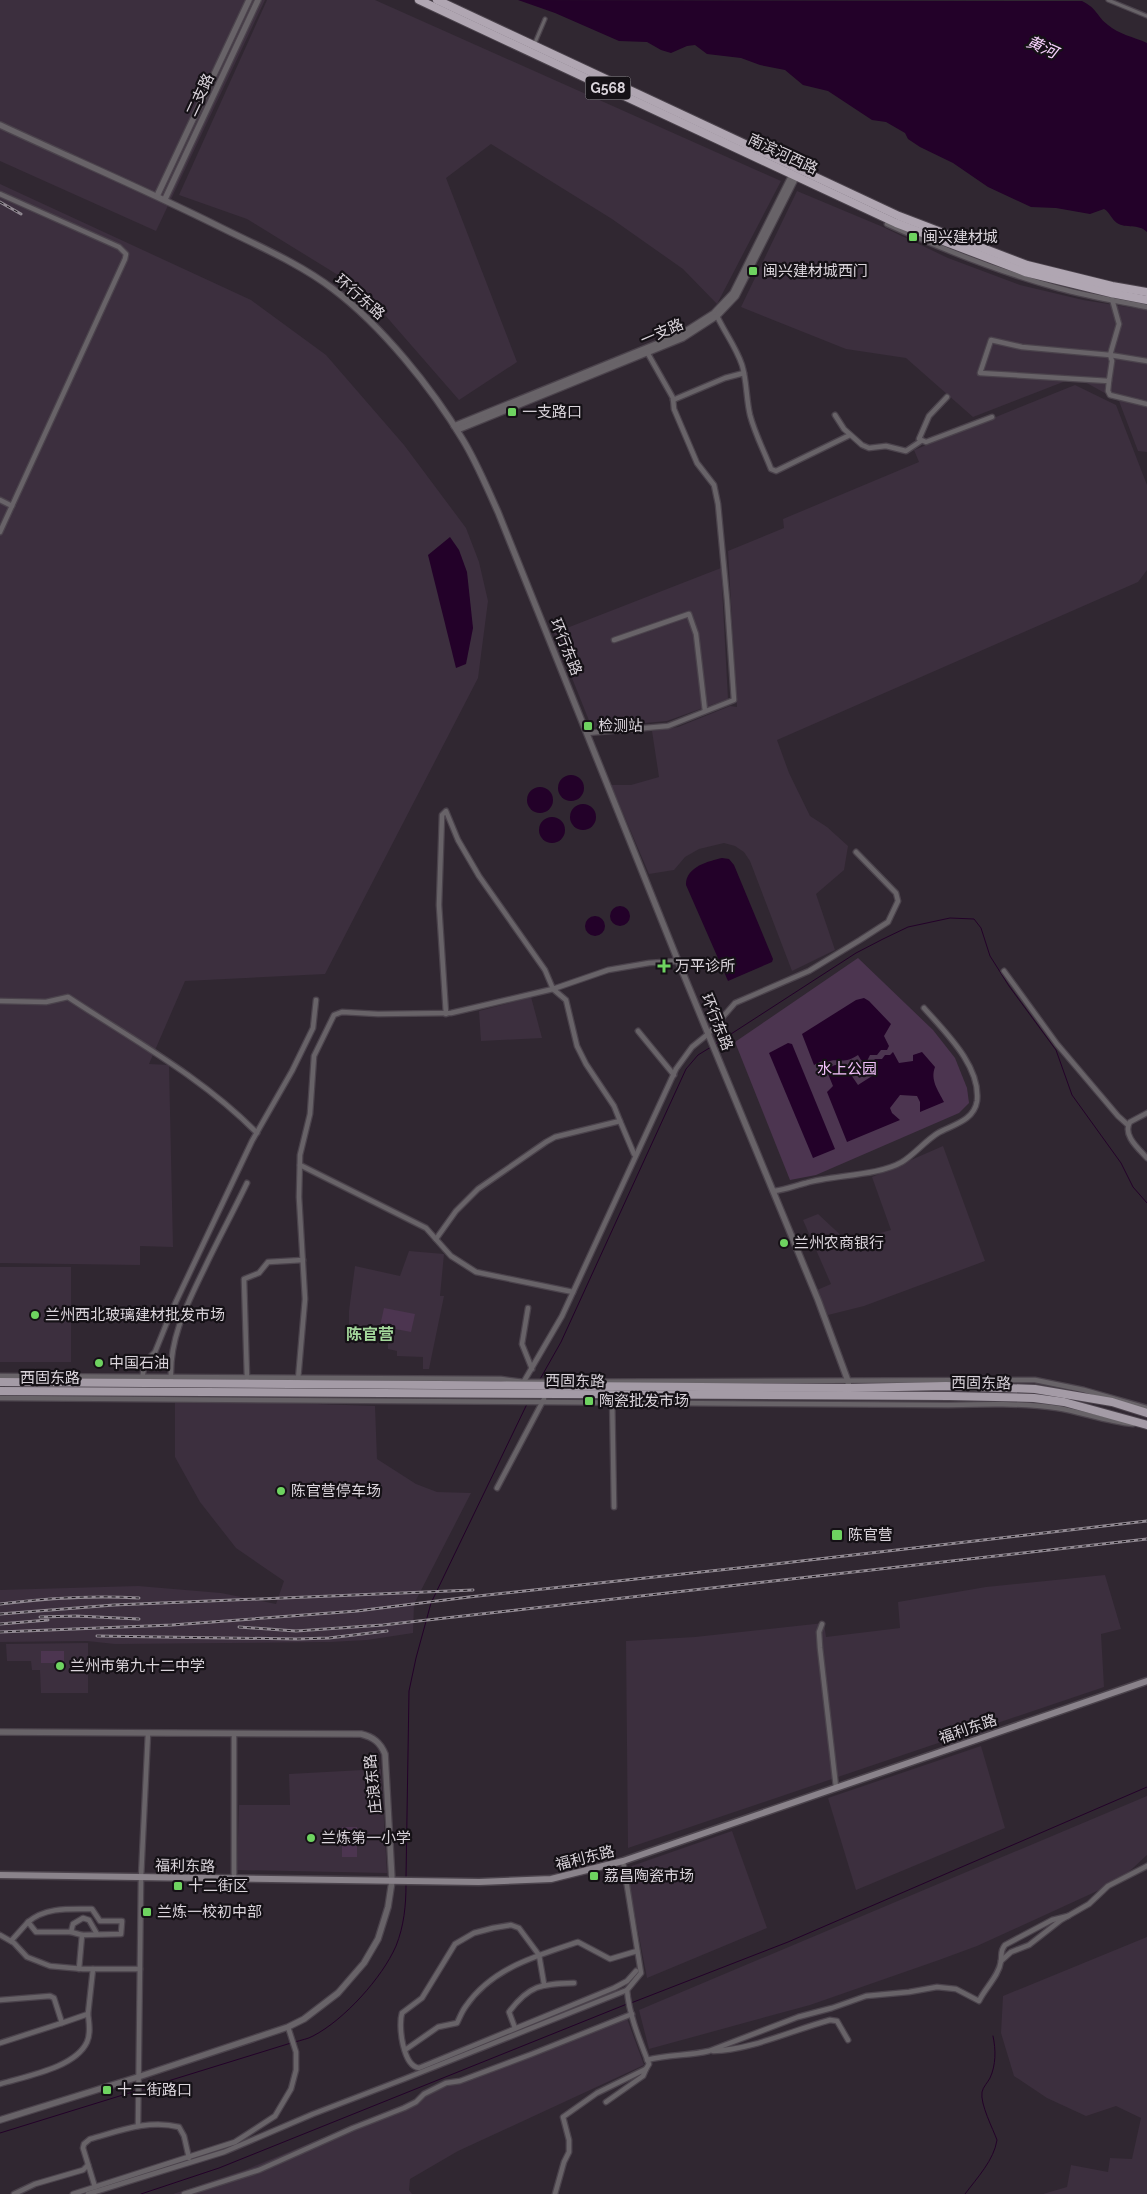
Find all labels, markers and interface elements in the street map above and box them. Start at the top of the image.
water label: 黄河 [1024,32,1063,63]
street label: 二支路 [182,71,218,119]
road number: G568 [586,76,630,100]
street label: 南滨河西路 [745,130,821,178]
place label: 闽兴建材城 [923,228,998,246]
marker: 闽兴建材城 [907,231,919,243]
place label: 闽兴建材城西门 [763,262,868,280]
marker: 闽兴建材城西门 [747,265,759,277]
street label: 环行东路 [331,271,389,323]
street label: 一支路 [638,315,686,349]
place label: 一支路口 [522,403,582,421]
marker: 一支路口 [506,406,518,418]
street label: 环行东路 [546,616,586,678]
place label: 检测站 [598,717,643,735]
marker: 检测站 [582,720,594,732]
place label: 万平诊所 [675,957,735,975]
marker: 万平诊所 [657,959,671,973]
street label: 环行东路 [697,991,737,1053]
park label: 水上公园 [817,1060,877,1078]
place label: 兰州农商银行 [794,1234,884,1252]
marker: 兰州农商银行 [778,1237,790,1249]
place label: 兰州西北玻璃建材批发市场 [45,1306,225,1324]
marker: 兰州西北玻璃建材批发市场 [29,1309,41,1321]
district label: 陈官营 [346,1325,394,1344]
place label: 中国石油 [109,1354,169,1372]
marker: 中国石油 [93,1357,105,1369]
street label: 西固东路 [20,1369,80,1387]
street label: 西固东路 [545,1371,605,1391]
street label: 西固东路 [951,1373,1011,1393]
place label: 陶瓷批发市场 [599,1392,689,1410]
marker: 陶瓷批发市场 [583,1395,595,1407]
place label: 陈官营停车场 [291,1482,381,1500]
marker: 陈官营停车场 [275,1485,287,1497]
place label: 陈官营 [848,1526,893,1544]
marker: 陈官营 [830,1528,844,1542]
place label: 兰州市第九十二中学 [70,1657,205,1675]
marker: 兰州市第九十二中学 [54,1660,66,1672]
street label: 福利东路 [937,1711,999,1747]
street label: 庄浪东路 [361,1753,385,1815]
place label: 兰炼第一小学 [321,1829,411,1847]
marker: 兰炼第一小学 [305,1832,317,1844]
street label: 福利东路 [554,1842,616,1874]
street label: 福利东路 [155,1856,215,1876]
place label: 荔昌陶瓷市场 [604,1867,694,1885]
marker: 荔昌陶瓷市场 [588,1870,600,1882]
place label: 十二街区 [188,1877,248,1895]
marker: 十二街区 [172,1880,184,1892]
place label: 兰炼一校初中部 [157,1903,262,1921]
marker: 兰炼一校初中部 [141,1906,153,1918]
place label: 十二街路口 [117,2081,192,2099]
marker: 十二街路口 [101,2084,113,2096]

